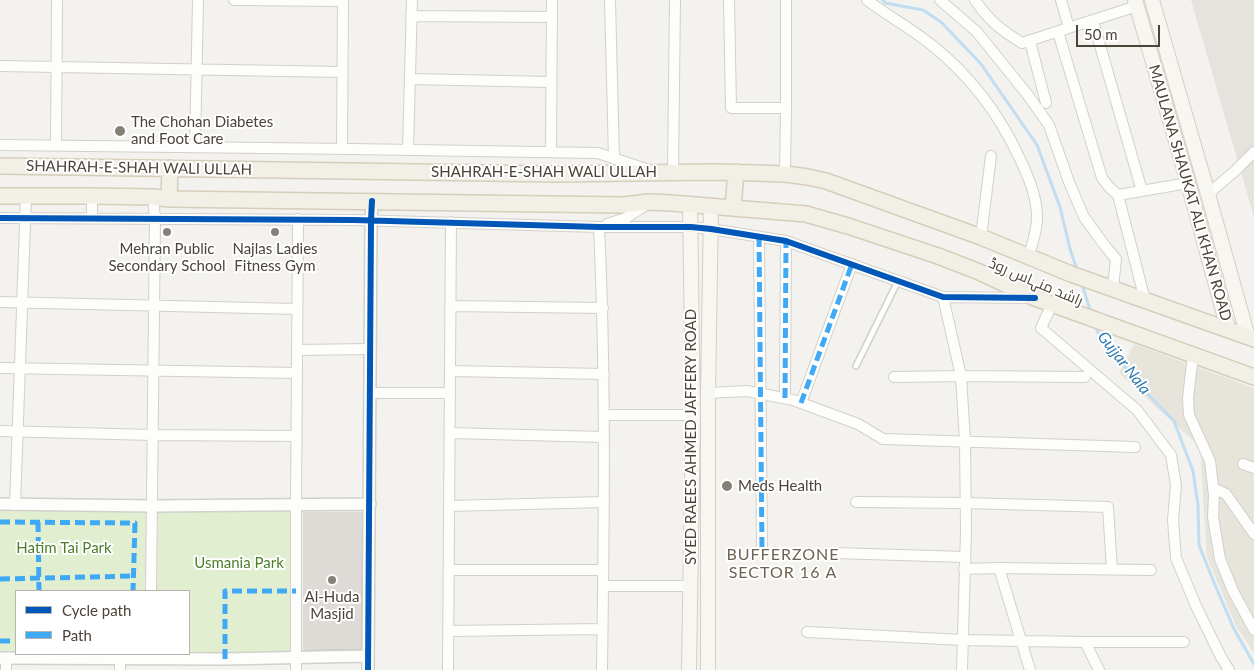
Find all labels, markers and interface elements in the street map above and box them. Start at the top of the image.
scale bar [1079,15,1163,47]
text: 50 m [1084,25,1118,43]
street label: MAULANA SHAUKAT ALI KHAN ROAD [1145,63,1235,323]
place label: The Chohan Diabetes and Foot Care [131,113,273,148]
marker: The Chohan Diabetes and Foot Care [113,124,127,138]
street label: SHAHRAH-E-SHAH WALI ULLAH [26,157,252,179]
street label: SHAHRAH-E-SHAH WALI ULLAH [431,163,657,181]
marker: Mehran Public Secondary School [161,226,173,238]
marker: Najlas Ladies Fitness Gym [269,226,281,238]
place label: Mehran Public Secondary School [109,240,225,275]
place label: Najlas Ladies Fitness Gym [232,240,318,275]
street label: راشد منہاس روڈ [986,254,1086,310]
street label: SYED RAEES AHMED JAFFERY ROAD [682,309,700,565]
water label: Gujjar Nala [1093,328,1155,398]
place label: Meds Health [738,477,822,495]
marker: Meds Health [720,479,734,493]
park label: Hatim Tai Park [16,539,112,557]
district label: BUFFERZONE SECTOR 16 A [725,545,841,583]
park label: Usmania Park [194,554,284,572]
marker: Al-Huda Masjid [326,574,338,586]
place label: Al-Huda Masjid [305,588,359,623]
legend [15,590,190,655]
text: Cycle path [62,601,131,619]
text: Path [62,626,92,644]

